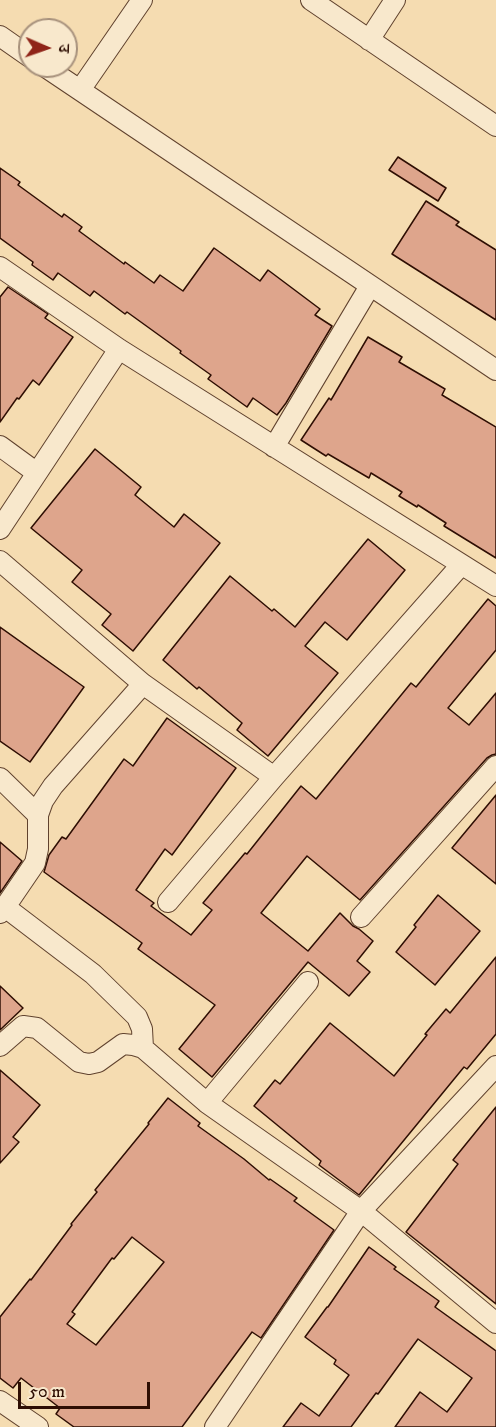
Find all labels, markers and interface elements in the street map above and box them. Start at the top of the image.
north arrow [18,18,78,78]
text: उ [54,44,74,53]
scale bar [21,1370,153,1408]
text: 50 m [29,1381,65,1403]

